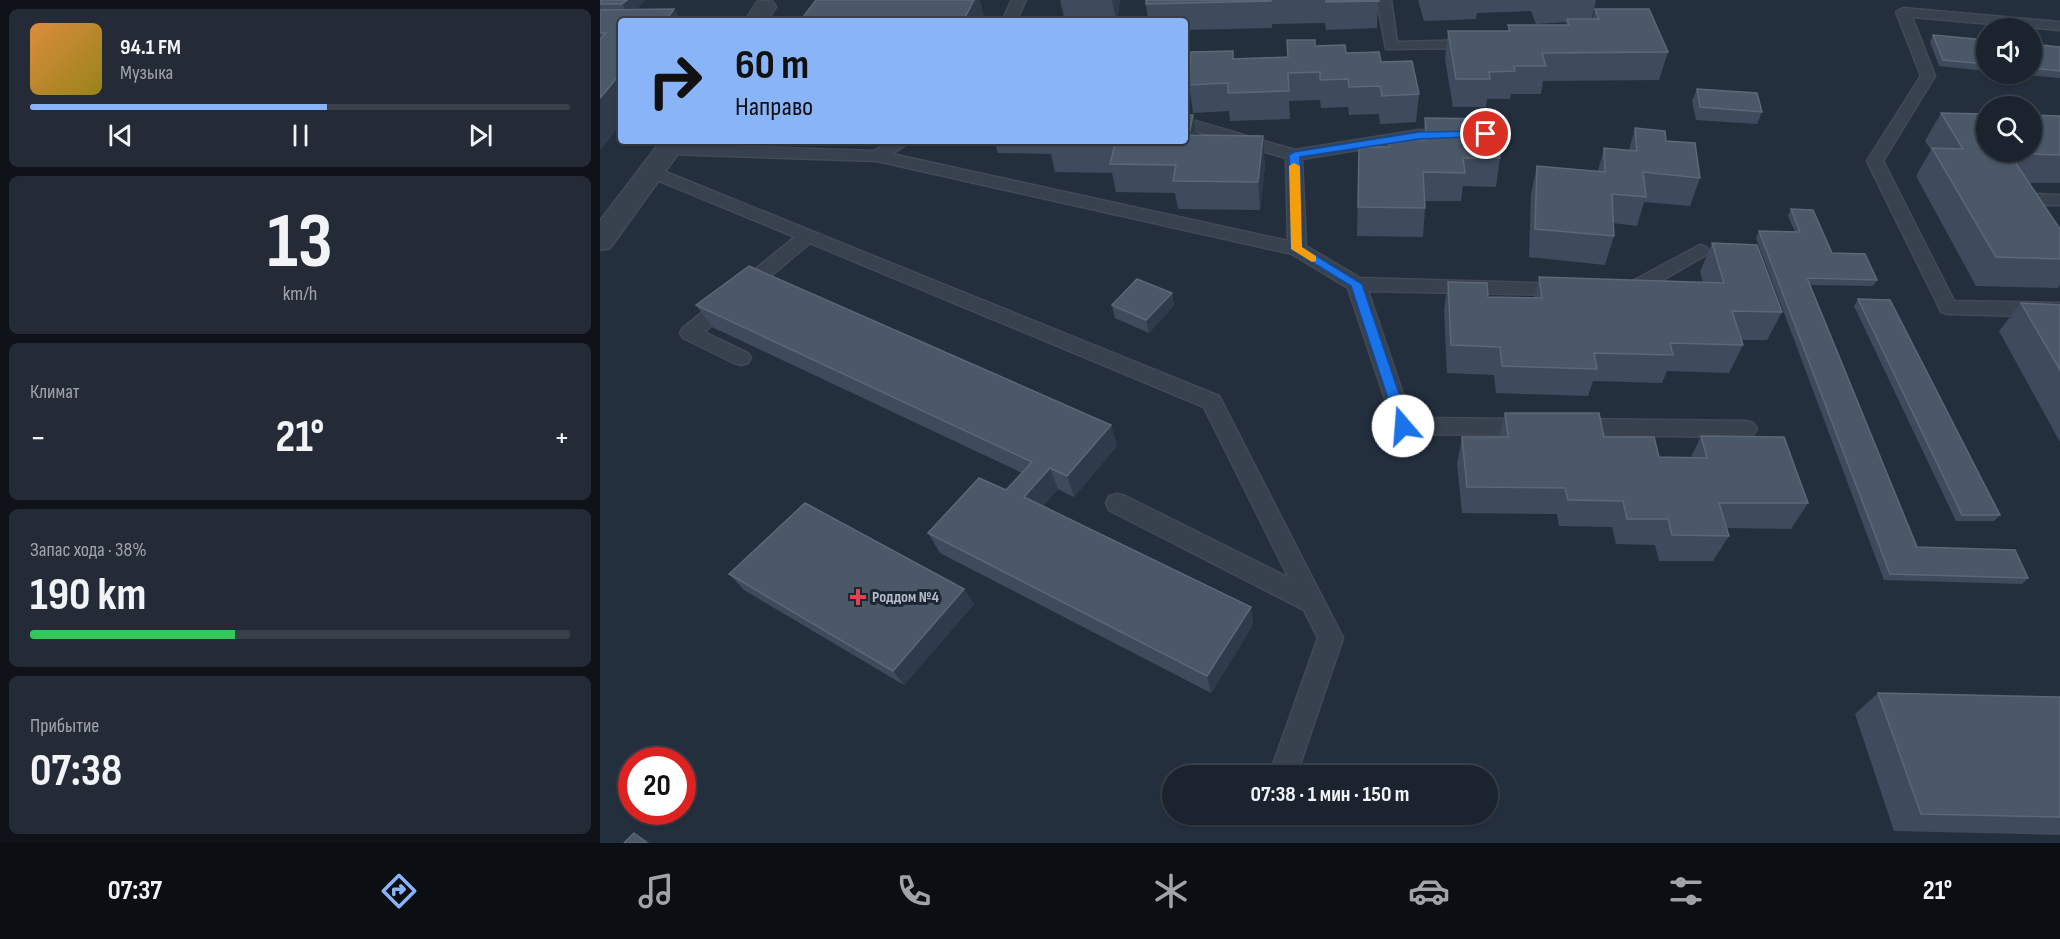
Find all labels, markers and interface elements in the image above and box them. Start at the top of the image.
map controls [1976,18,2042,162]
button: sound [1976,18,2042,84]
text: 94.1 FM [120,34,181,61]
text: 60 m [735,40,809,91]
icon: right [636,42,714,120]
text: Музыка [120,61,173,85]
text: Направо [735,91,813,123]
button: search [1976,96,2042,162]
pin [1460,108,1511,159]
icon: arrive [1469,117,1502,150]
icon: previous [104,119,137,152]
icon: pause [284,119,317,152]
icon: next [464,119,497,152]
text: 13 [267,196,333,289]
text: km/h [283,282,317,306]
text: Климат [30,380,80,404]
position arrow [1371,394,1435,458]
text: 21° [276,410,324,465]
text: − [30,418,46,458]
text: + [554,418,570,458]
text: Запас хода · 38% [30,538,147,562]
text: 190 km [30,568,146,623]
marker: Роддом №4 [849,588,867,606]
place label: Роддом №4 [872,588,939,607]
text: Прибытие [30,714,99,738]
text: 07:38 [30,744,122,799]
speed limit sign: 20 [618,747,696,825]
text: 07:38 · 1 мин · 150 m [1251,781,1409,808]
icon: directions [378,870,420,912]
icon: music [635,870,677,912]
icon: phone [893,870,935,912]
icon: climate [1150,870,1192,912]
icon: car [1408,870,1450,912]
icon: filters [1665,870,1707,912]
text: 07:37 [108,875,162,907]
text: 21° [1923,875,1952,907]

